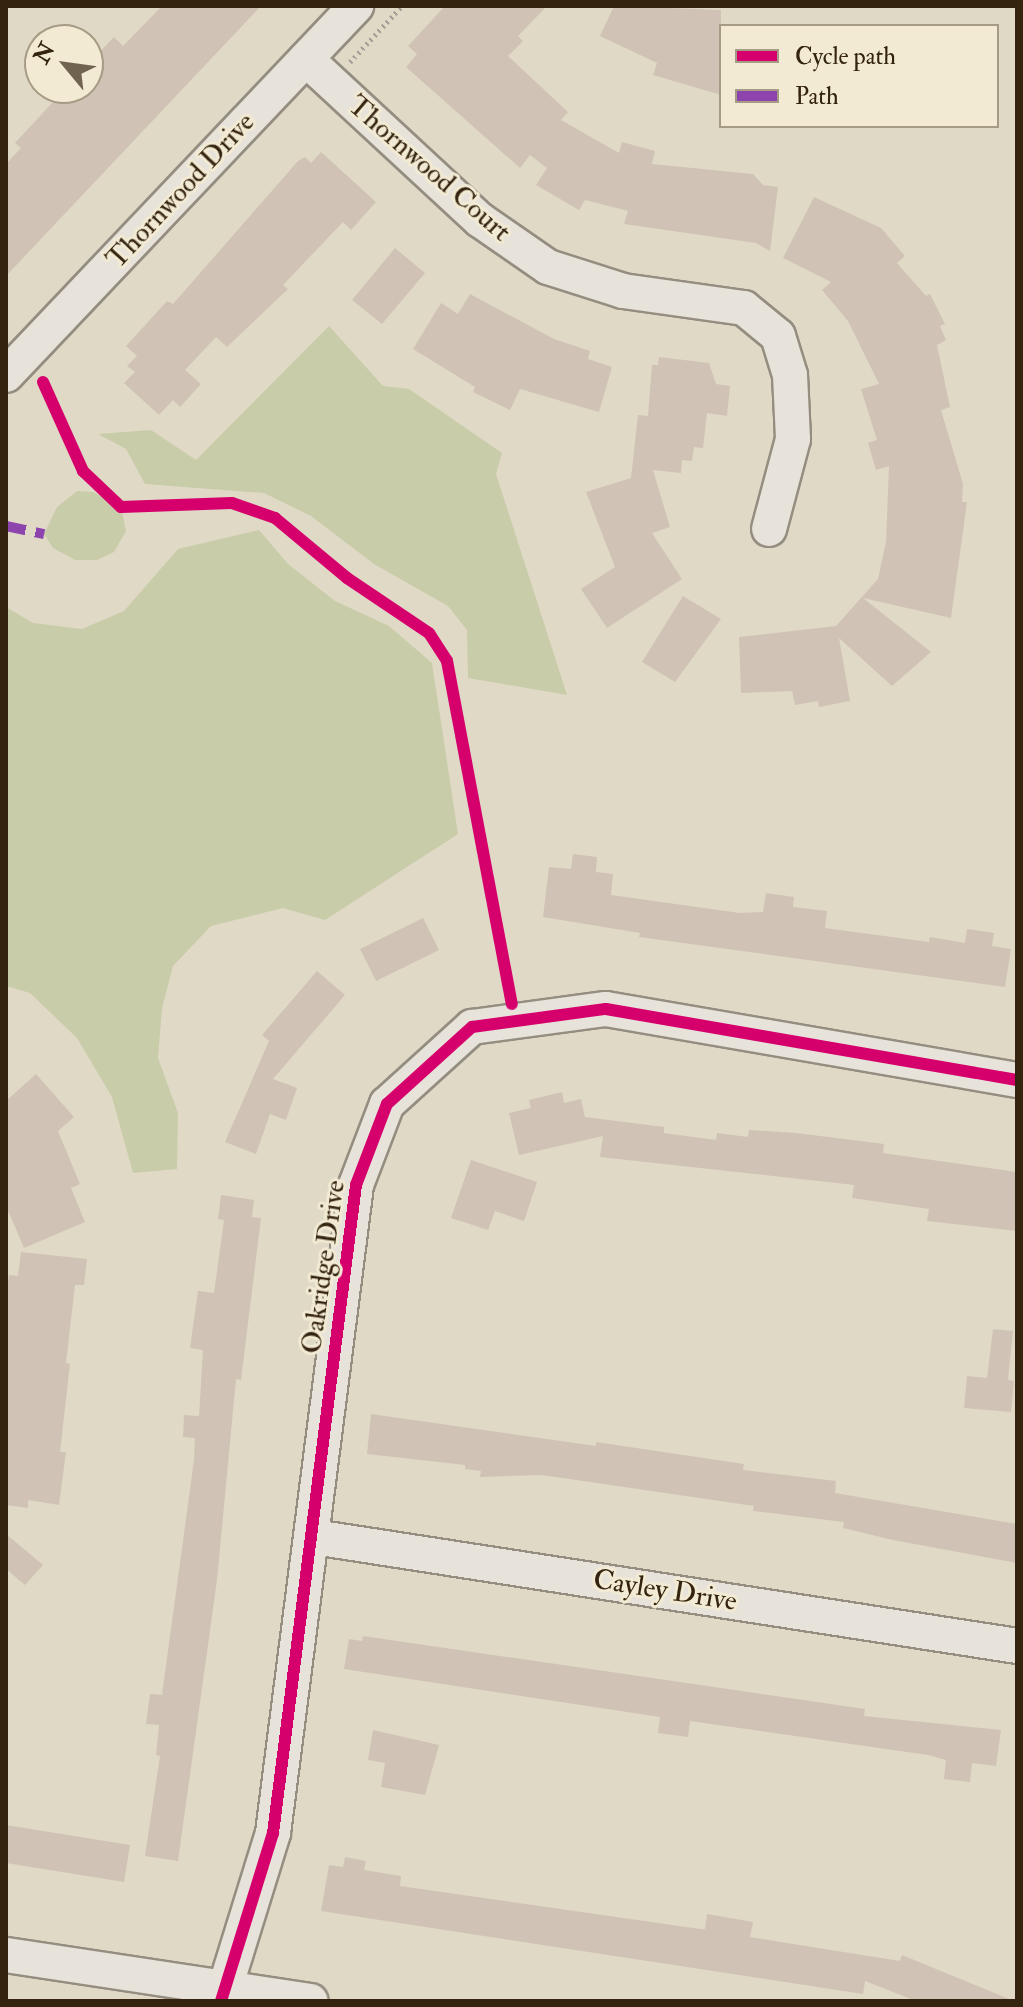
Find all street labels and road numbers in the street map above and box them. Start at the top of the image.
street label: Thornwood Court [341,89,517,249]
street label: Thornwood Drive [100,106,262,276]
street label: Oakridge Drive [295,1178,353,1356]
street label: Cayley Drive [591,1563,739,1619]

